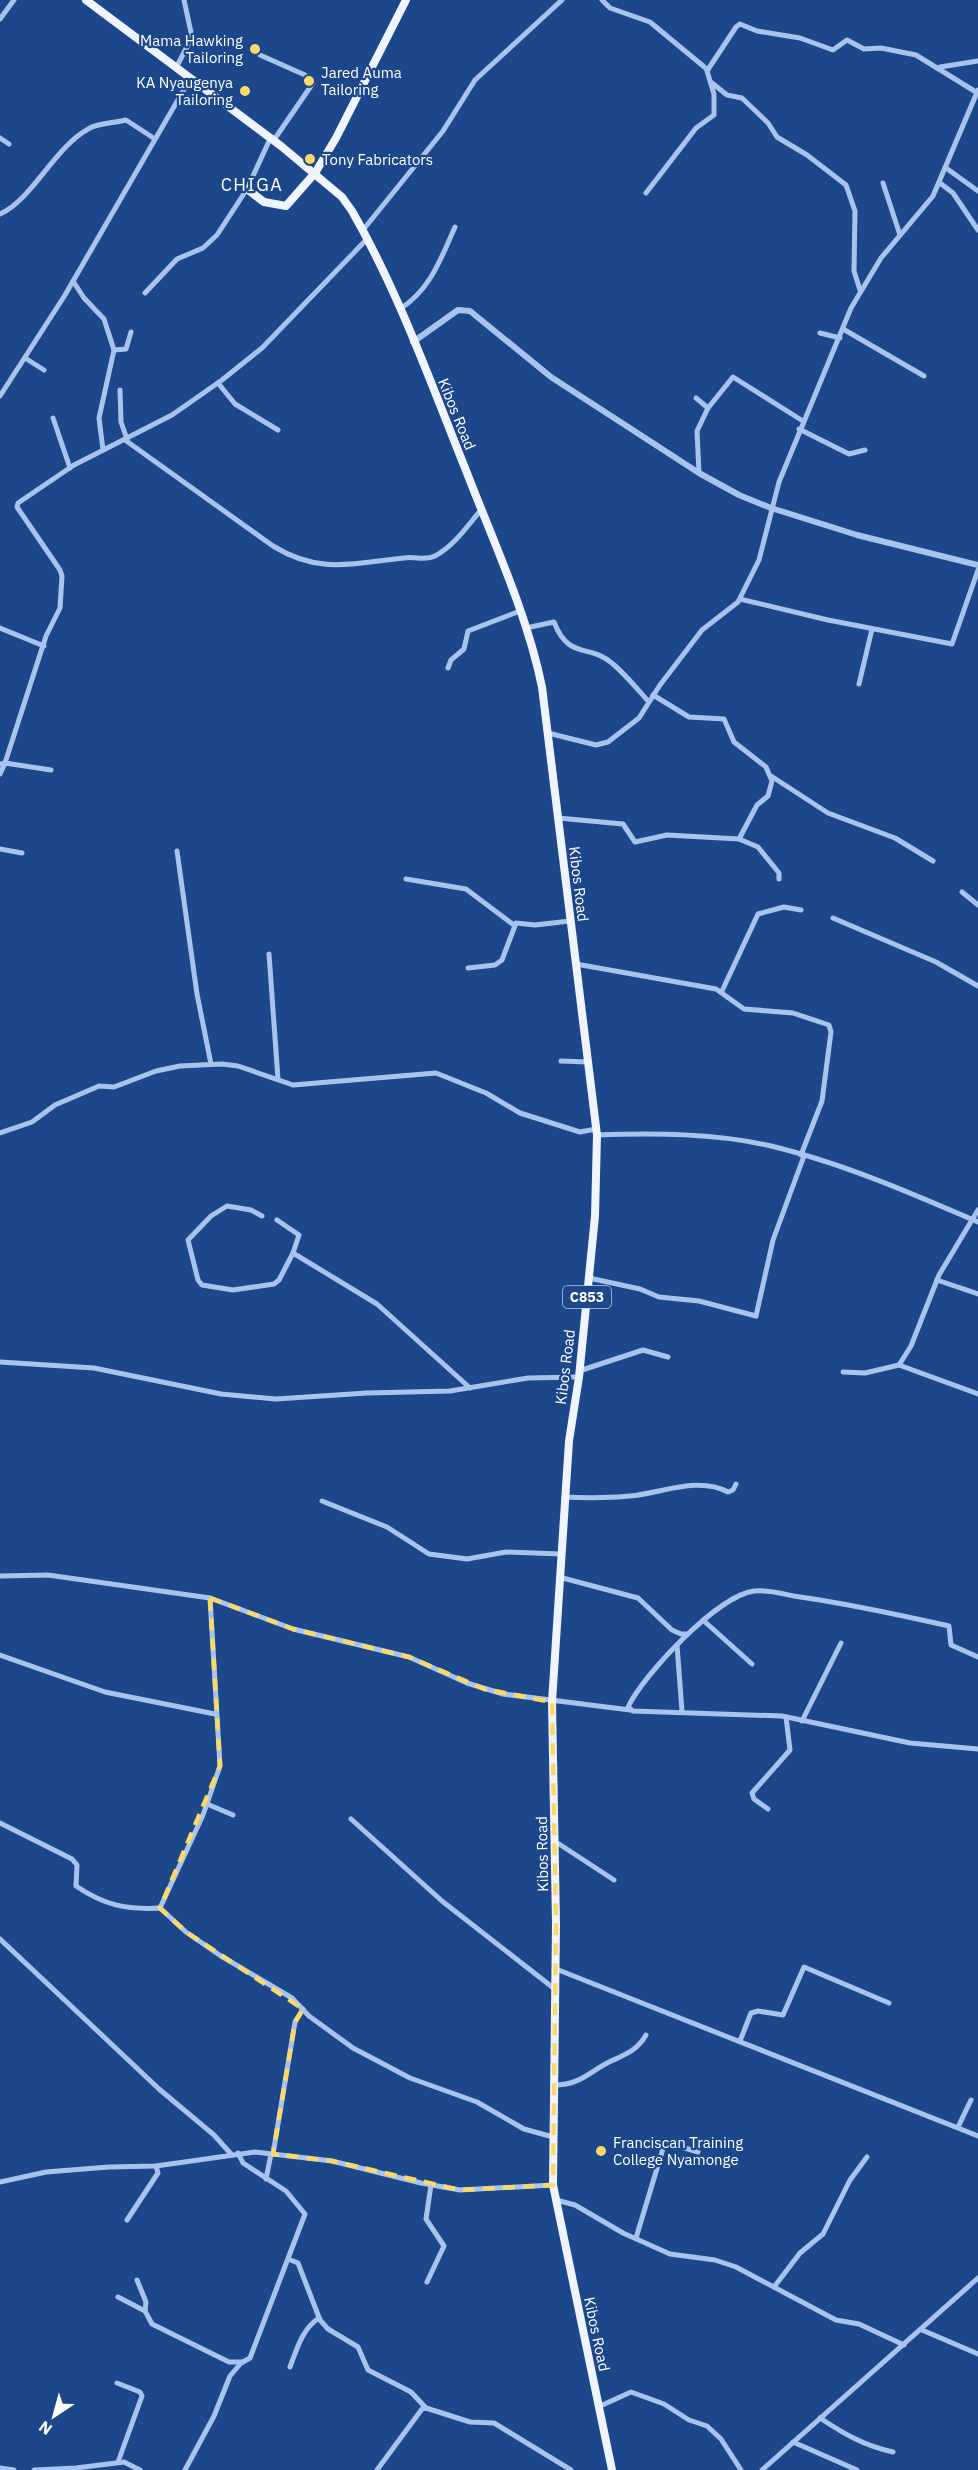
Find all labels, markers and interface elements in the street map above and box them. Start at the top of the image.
place label: Mama Hawking Tailoring [140,31,243,67]
marker: Mama Hawking Tailoring [248,42,262,56]
place label: Jared Auma Tailoring [321,63,402,99]
place label: KA Nyaugenya Tailoring [136,73,233,109]
marker: Jared Auma Tailoring [302,74,316,88]
marker: KA Nyaugenya Tailoring [238,84,252,98]
place label: Tony Fabricators [322,150,433,169]
marker: Tony Fabricators [303,152,317,166]
district label: CHIGA [221,173,283,196]
street label: Kibos Road [434,375,480,453]
street label: Kibos Road [565,845,593,923]
road number: C853 [563,1286,611,1308]
street label: Kibos Road [551,1328,579,1406]
street label: Kibos Road [532,1816,552,1892]
place label: Franciscan Training College Nyamonge [613,2133,743,2169]
marker: Franciscan Training College Nyamonge [594,2144,608,2158]
street label: Kibos Road [580,2295,614,2373]
north arrow [24,2386,84,2446]
text: N [35,2417,56,2440]

